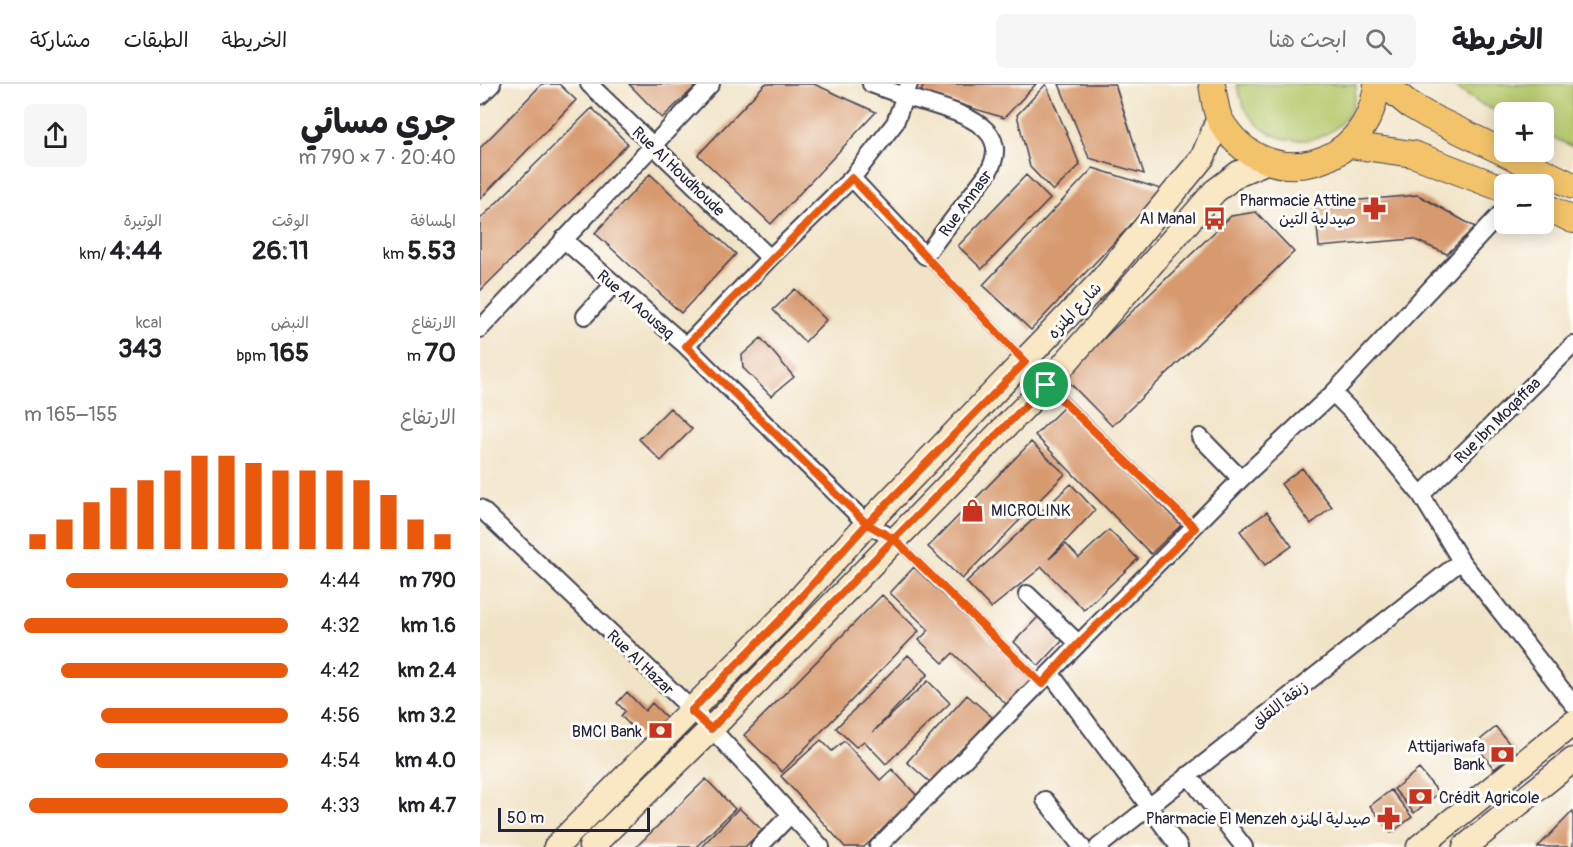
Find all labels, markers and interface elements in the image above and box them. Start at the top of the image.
search box [996,14,1416,68]
text: الخريطة [1452,23,1543,58]
icon: search [1362,25,1395,58]
text: ابحث هنا [1269,26,1347,54]
text: مشاركة [30,27,91,54]
text: الطبقات [124,27,189,54]
text: الخريطة [222,27,287,54]
text: جري مسائي [301,102,456,143]
map controls [1494,102,1554,234]
button: + [1494,102,1554,162]
button: share [24,104,87,167]
street label: Rue Al Houdhoude [628,123,729,221]
text: 20:40 · 7 × 790 m [298,145,456,170]
street label: Rue Annasr [935,166,997,241]
button: − [1494,174,1554,234]
place label: Pharmacie Attine صيدلية التين [1240,191,1356,229]
pharmacy icon: Pharmacie Attine صيدلية التين [1361,196,1387,222]
bus stop icon: Al Manal [1201,205,1227,231]
place label: Al Manal [1140,209,1196,229]
text: الوتيرة [123,211,162,231]
text: الوقت [272,211,309,231]
text: المسافة [410,211,456,231]
text: 4:44 [110,235,162,267]
text: 26:11 [252,235,309,267]
text: 5.53 [408,235,456,267]
text: /km [80,244,110,264]
text: km [383,244,408,264]
street label: Rue Al Aousaq [593,266,678,344]
street label: شارع المنزه [1043,278,1107,344]
text: kcal [136,313,162,333]
text: النبض [271,313,309,333]
text: الارتفاع [411,313,456,333]
text: 343 [118,333,162,365]
text: 165 [270,337,309,369]
text: 70 [424,337,456,369]
text: bpm [237,346,270,366]
text: m [407,346,424,366]
pin [1020,359,1071,410]
icon: arrive [1029,368,1062,401]
street label: Rue Ibn Moqaffaa [1450,373,1545,468]
text: 155–165 m [24,402,118,427]
text: الارتفاع [400,405,456,430]
shop icon: MICROLINK [960,497,986,523]
place label: MICROLINK [991,501,1071,521]
text: 4:44 [320,568,360,593]
text: 790 m [399,568,456,593]
text: 4:32 [321,613,360,638]
text: 1.6 km [402,613,456,638]
street label: Rue Al Hazar [603,626,678,700]
text: 4:42 [320,658,360,683]
text: 2.4 km [398,658,456,683]
street label: زنقة اللقلق [1247,677,1312,733]
text: 4:56 [321,703,360,728]
text: 3.2 km [399,703,456,728]
bank icon: BMCI Bank [647,718,673,744]
place label: BMCI Bank [572,722,642,742]
place label: Attijariwafa Bank [1407,737,1485,775]
bank icon: Attijariwafa Bank [1490,742,1516,768]
text: 4:54 [321,748,360,773]
text: 4.0 km [396,748,456,773]
bank icon: Crédit Agricole [1408,784,1434,810]
place label: Crédit Agricole [1439,788,1539,808]
text: 4:33 [321,793,360,818]
text: 4.7 km [399,793,456,818]
scale bar [498,805,650,832]
pharmacy icon: Pharmacie El Menzeh صيدلية المنزه [1376,805,1402,831]
text: 50 m [507,808,544,828]
place label: Pharmacie El Menzeh صيدلية المنزه [1146,809,1371,829]

